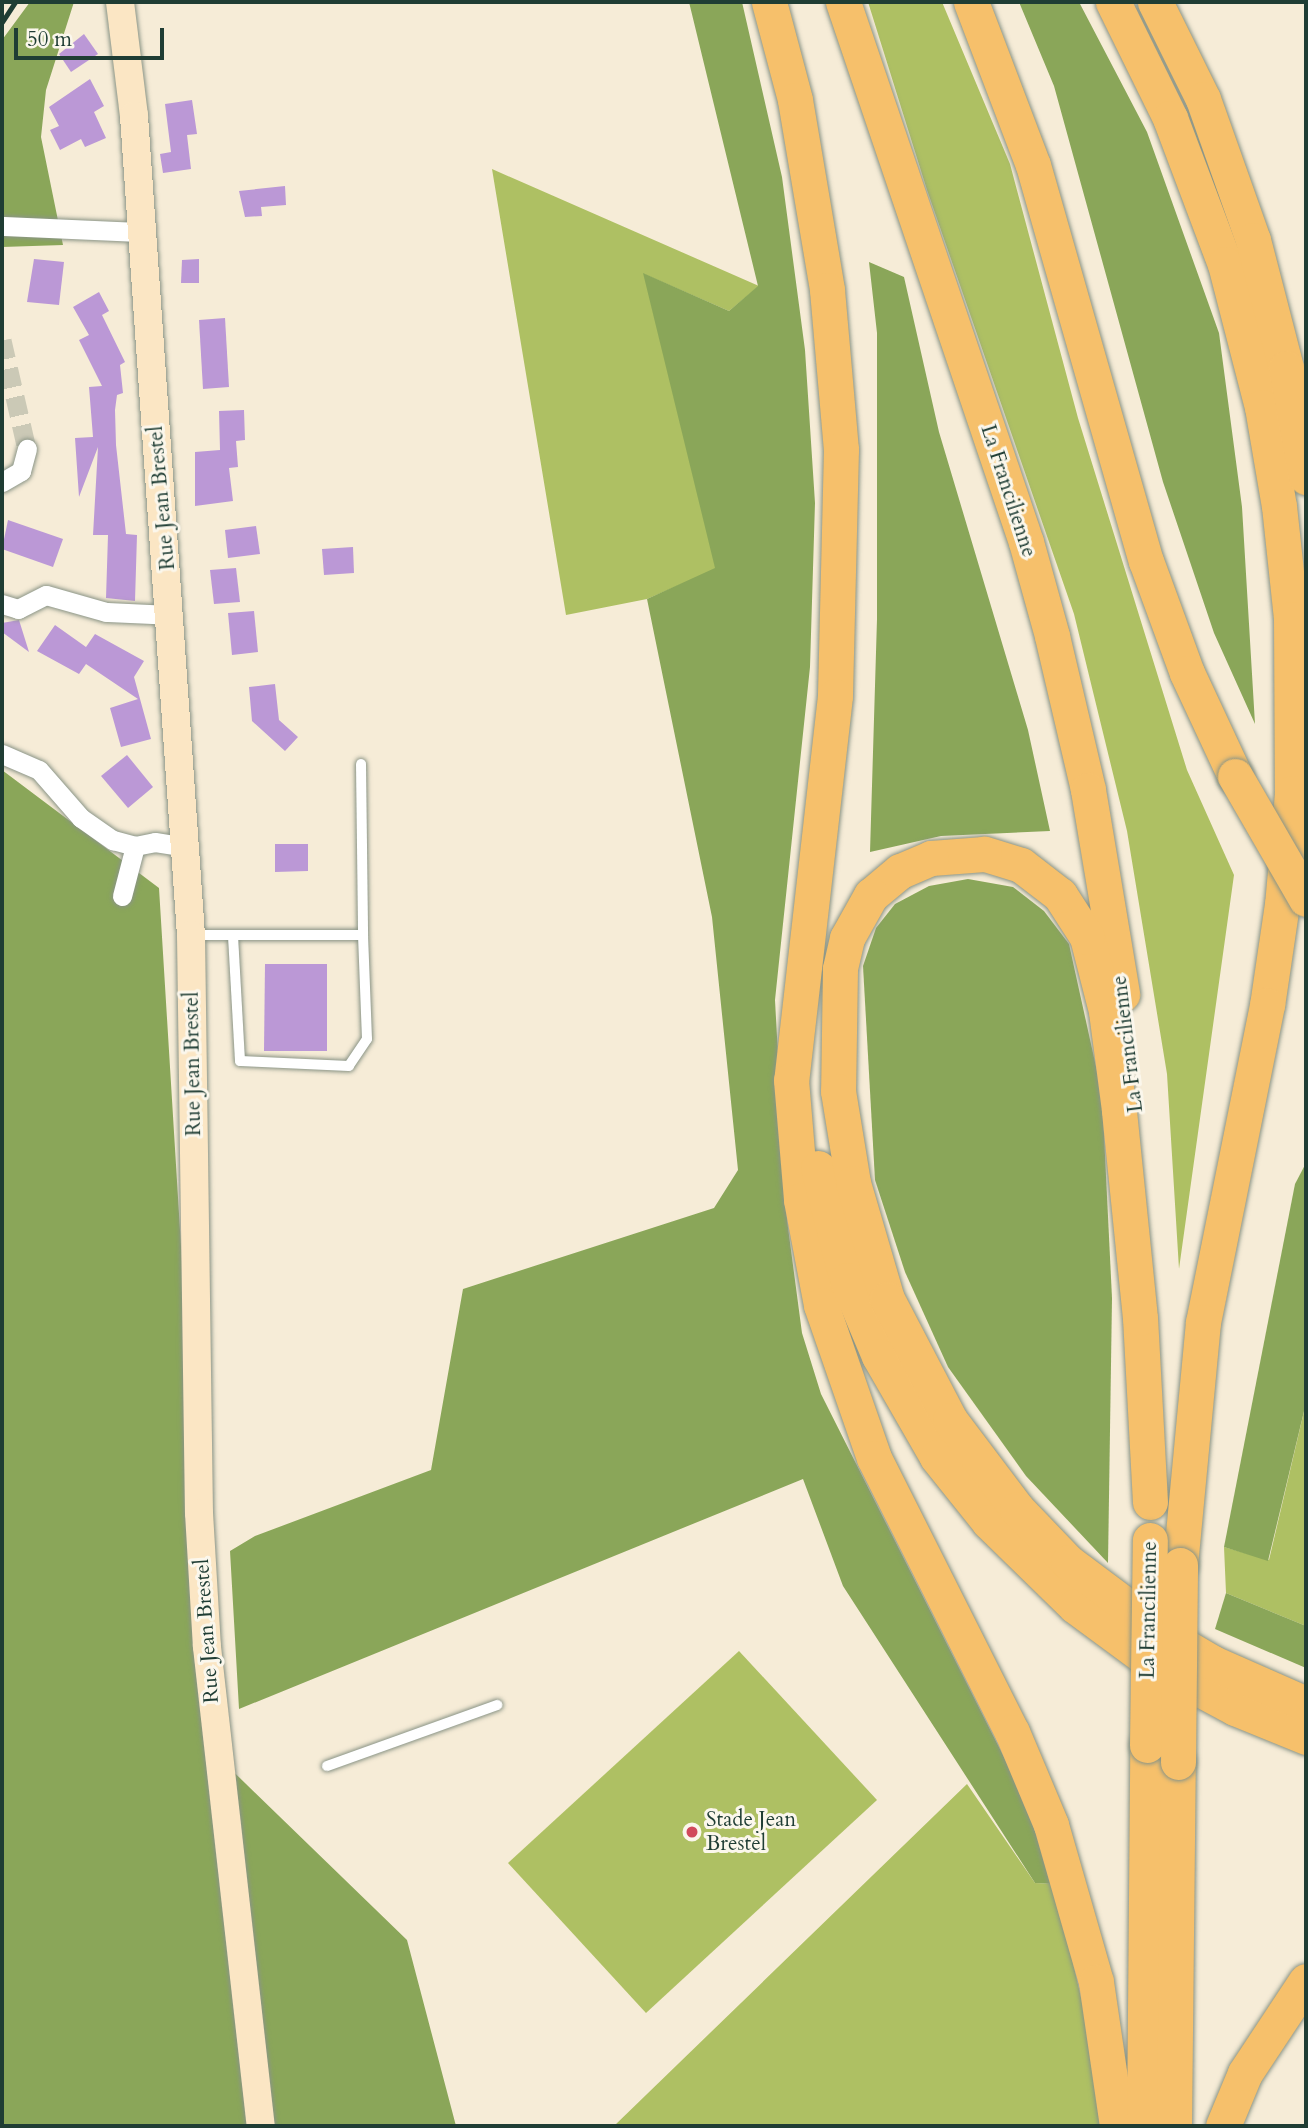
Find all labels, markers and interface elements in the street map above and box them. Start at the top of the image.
scale bar [18,14,168,58]
text: 50 m [27,25,72,54]
street label: La Francilienne [975,422,1041,560]
street label: Rue Jean Brestel [143,425,181,571]
street label: La Francilienne [1107,974,1149,1114]
street label: Rue Jean Brestel [179,992,207,1136]
street label: La Francilienne [1135,1541,1163,1679]
street label: Rue Jean Brestel [189,1558,225,1704]
place label: Stade Jean Brestel [706,1807,796,1857]
marker: Stade Jean Brestel [684,1824,700,1840]

